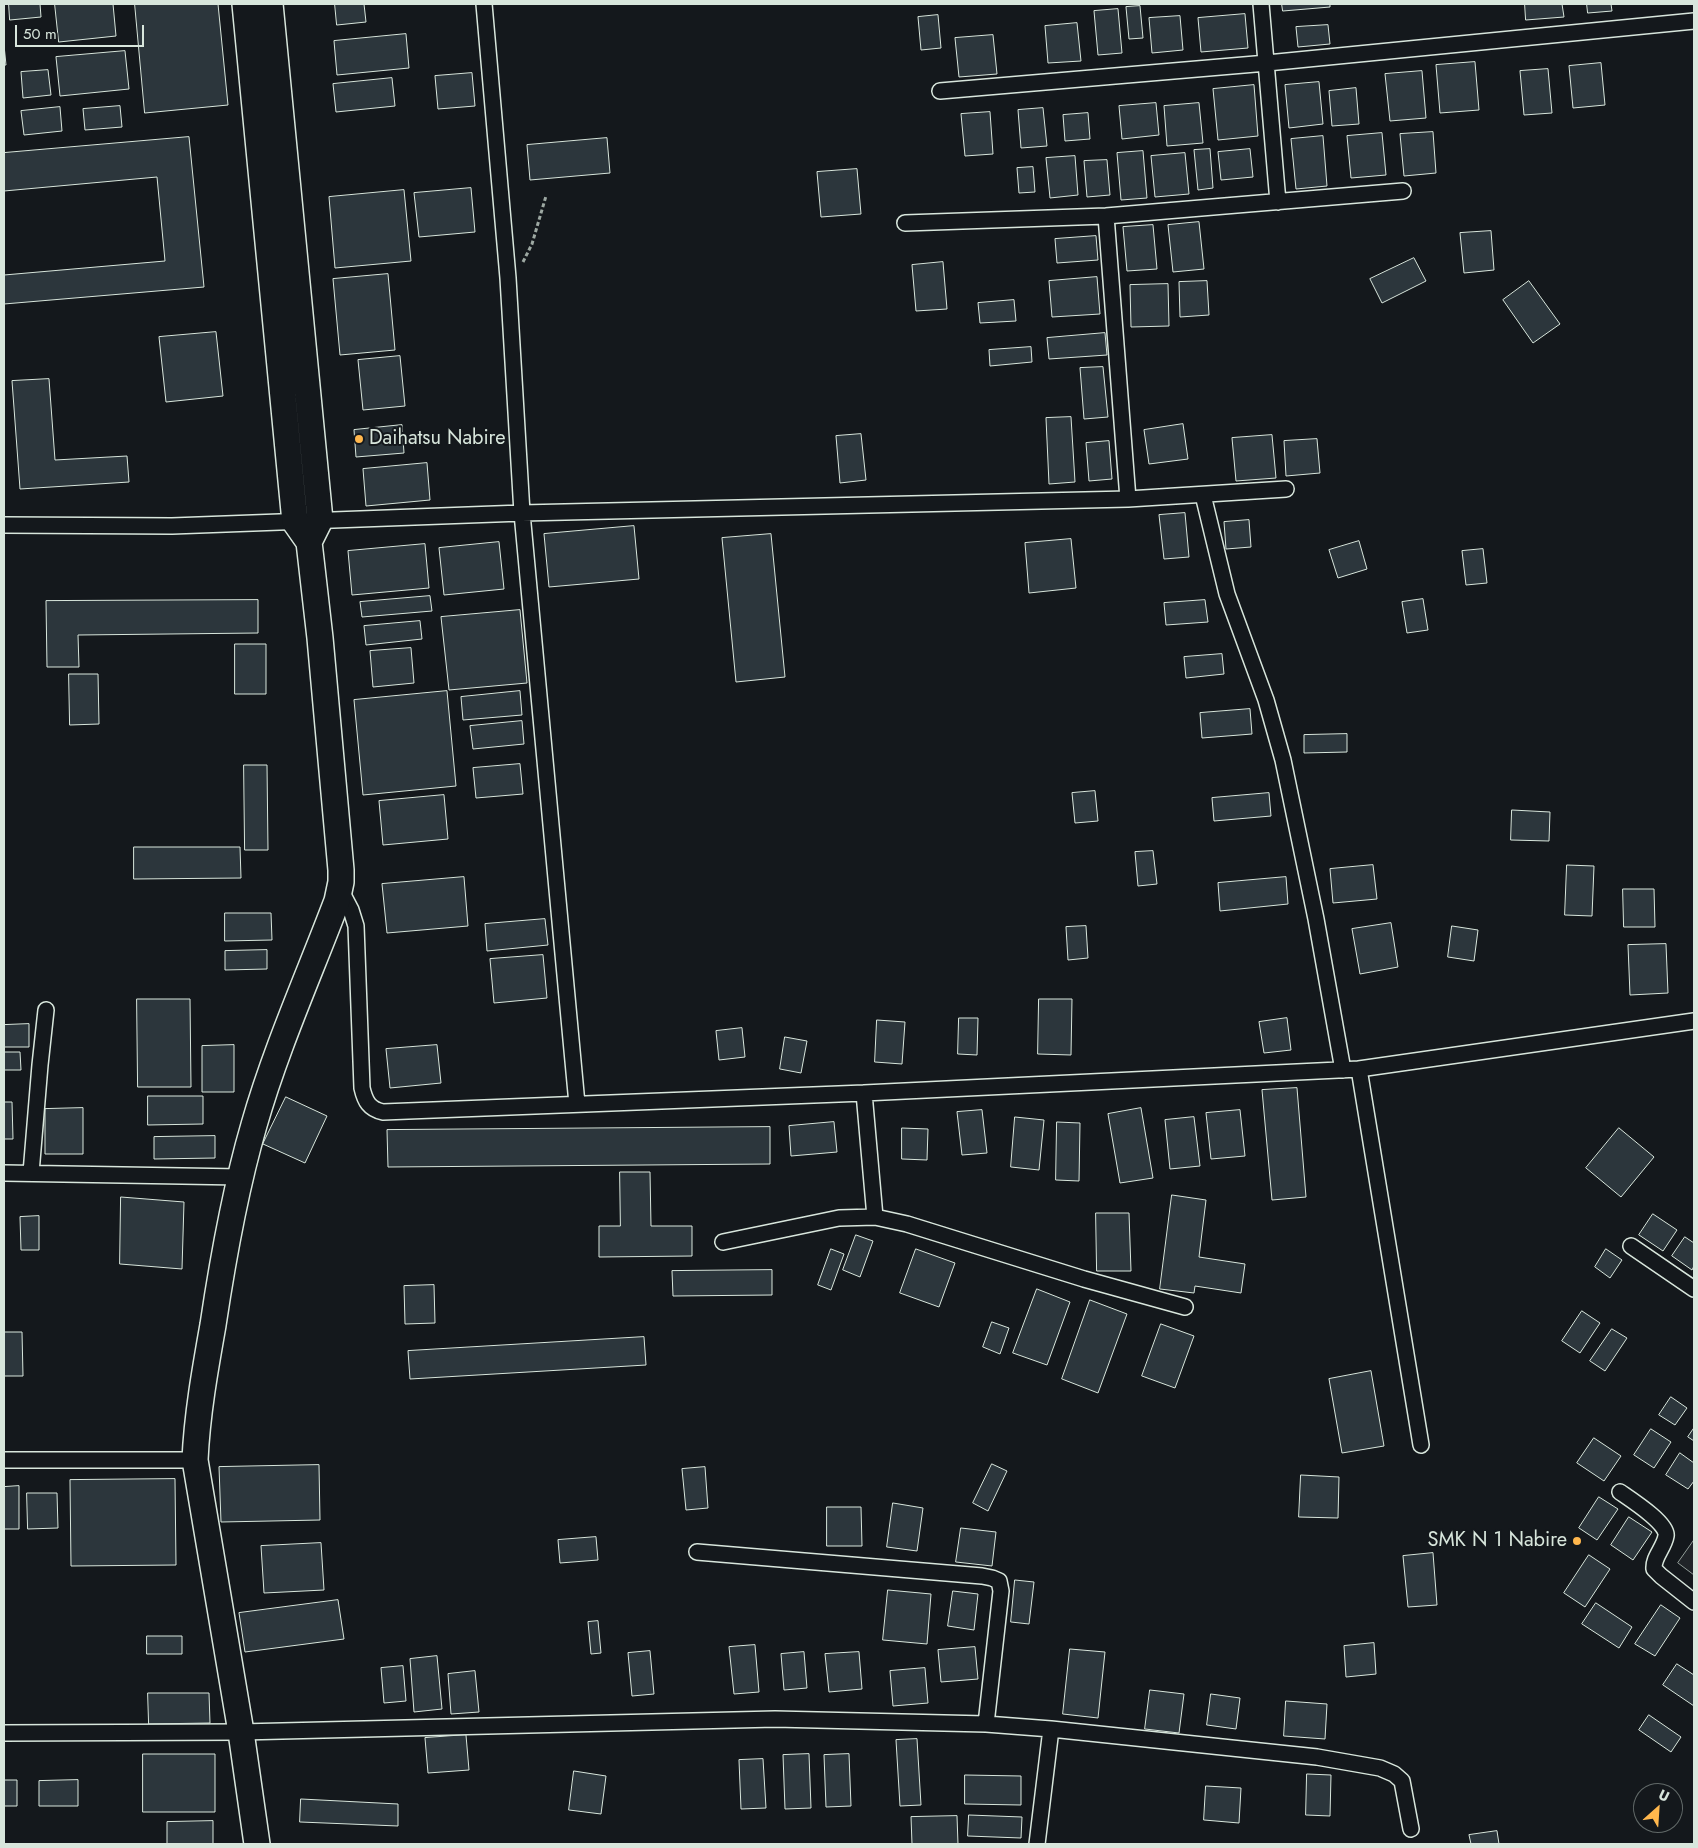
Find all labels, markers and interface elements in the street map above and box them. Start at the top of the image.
scale bar [18,15,146,47]
text: 50 m [23,23,57,45]
place label: Daihatsu Nabire [369,427,505,451]
marker: Daihatsu Nabire [353,433,365,445]
place label: SMK N 1 Nabire [1427,1529,1567,1553]
marker: SMK N 1 Nabire [1571,1535,1583,1547]
north arrow [1633,1783,1683,1833]
text: U [1655,1784,1673,1807]

